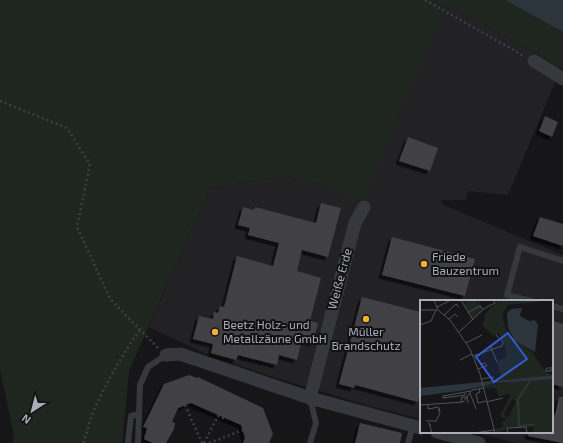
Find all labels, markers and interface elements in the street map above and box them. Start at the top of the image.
street label: Weiße Erde [324,247,354,311]
place label: Friede Bauzentrum [432,249,499,277]
marker: Friede Bauzentrum [419,259,429,269]
inset map [420,300,553,433]
marker: Müller Brandschutz [361,314,371,324]
place label: Beetz Holz- und Metallzäune GmbH [223,317,327,345]
place label: Müller Brandschutz [331,324,401,352]
marker: Beetz Holz- und Metallzäune GmbH [210,327,220,337]
north arrow [12,391,52,431]
text: N [19,412,33,427]

